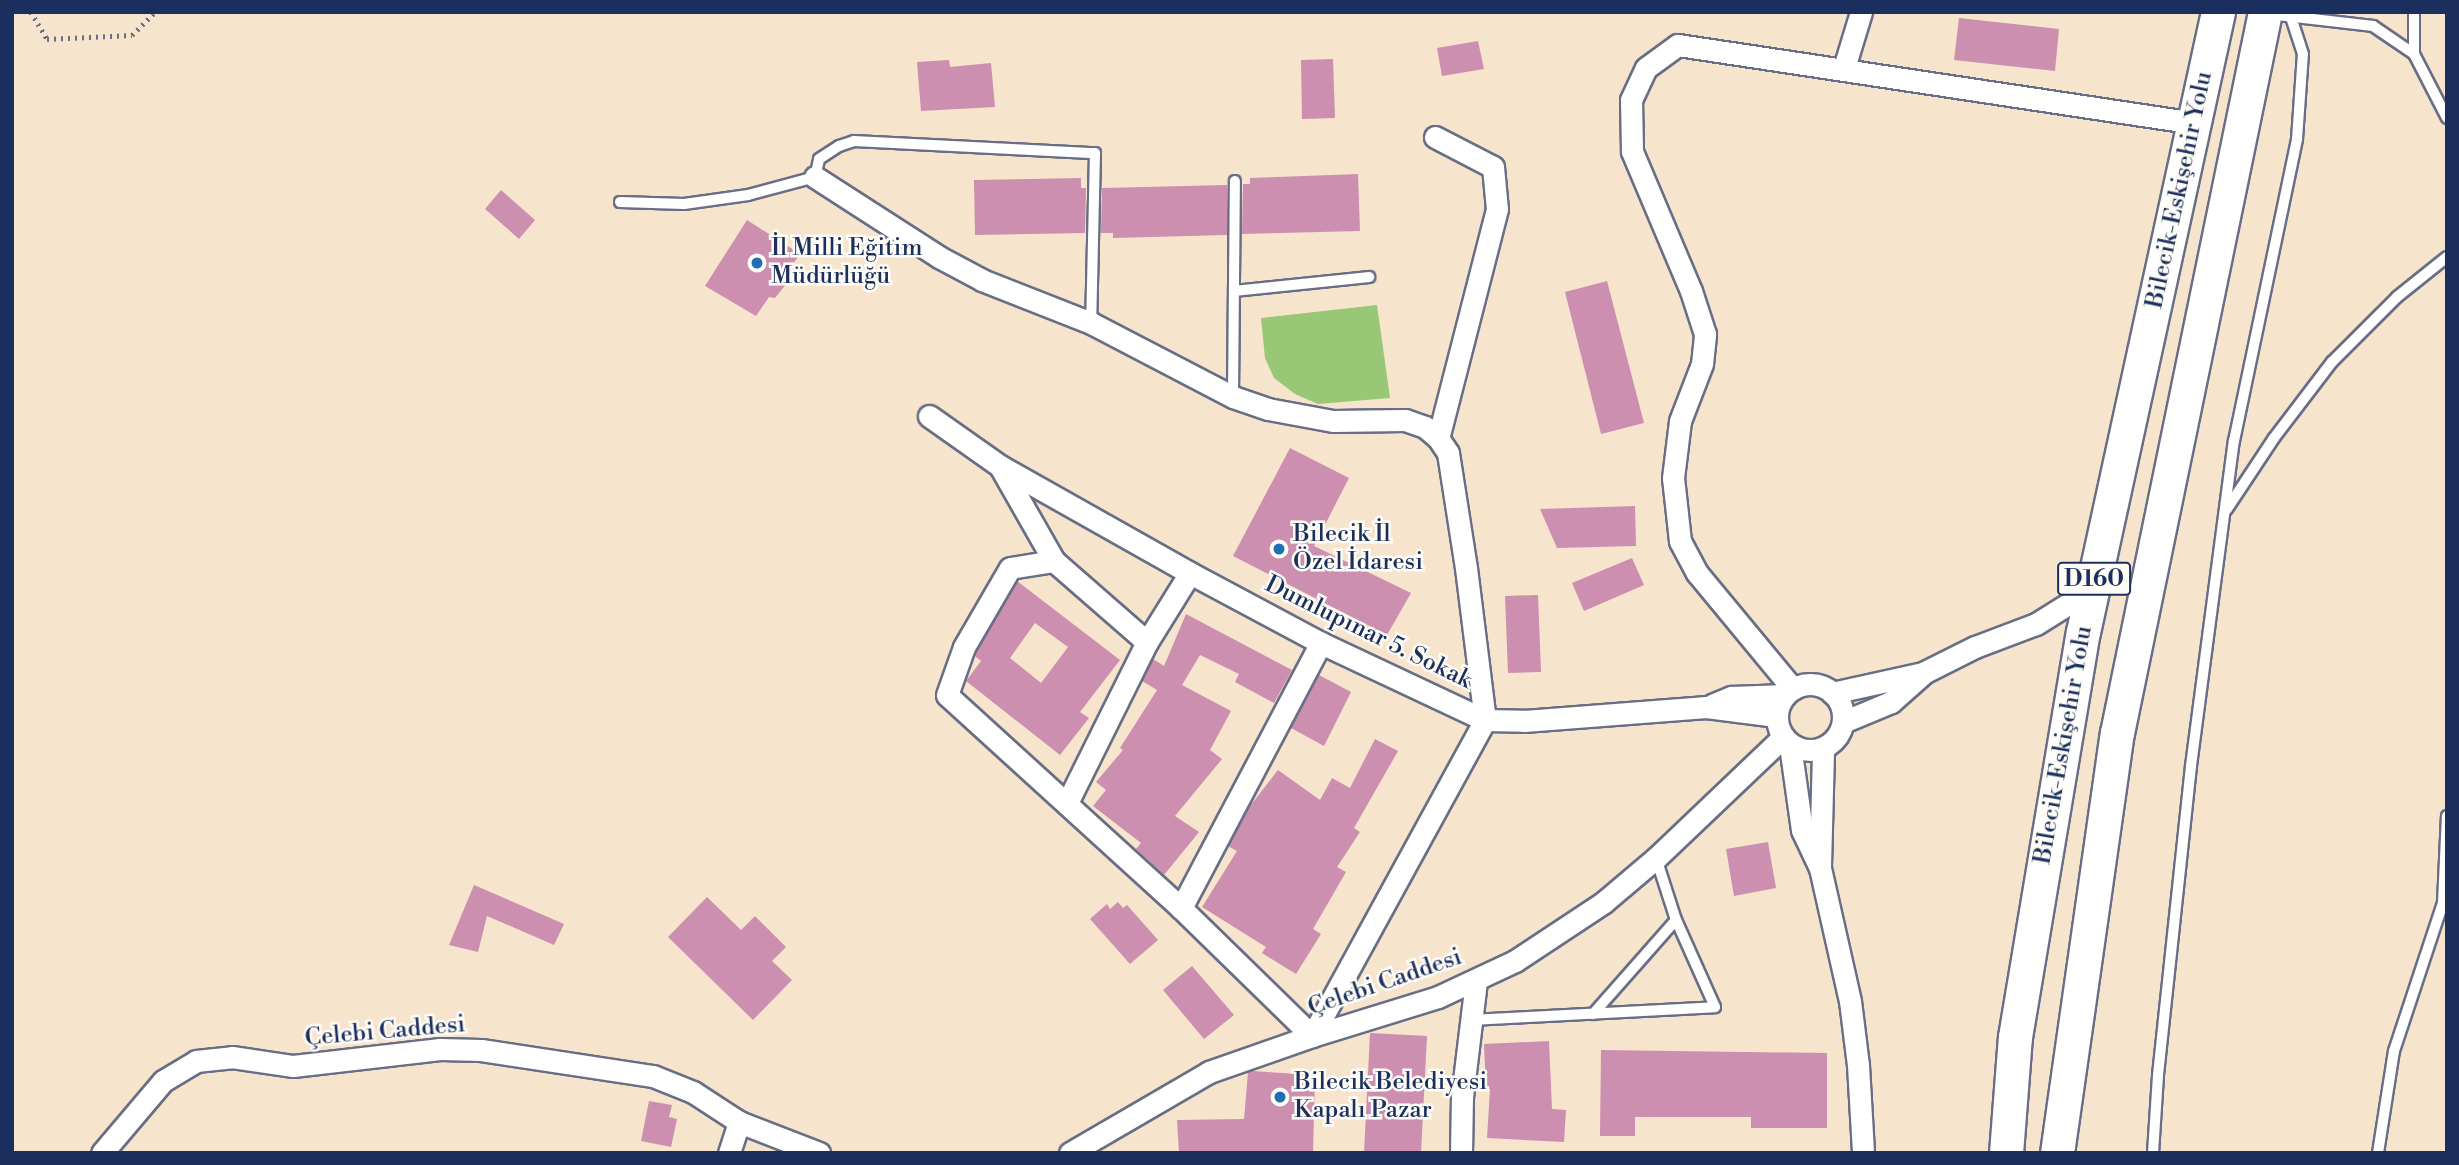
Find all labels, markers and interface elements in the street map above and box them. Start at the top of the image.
street label: Bilecik-Eskişehir Yolu [2141,69,2219,311]
place label: İl Milli Eğitim Müdürlüğü [771,235,922,291]
marker: İl Milli Eğitim Müdürlüğü [749,255,765,271]
place label: Bilecik İl Özel İdaresi [1293,521,1423,577]
marker: Bilecik İl Özel İdaresi [1271,541,1287,557]
road number: D160 [2056,559,2132,598]
street label: Dumlupınar 5. Sokak [1260,570,1476,696]
street label: Bilecik-Eskişehir Yolu [2029,624,2099,866]
street label: Çelebi Caddesi [1304,943,1466,1023]
street label: Çelebi Caddesi [304,1011,466,1053]
place label: Bilecik Belediyesi Kapalı Pazar [1294,1069,1487,1125]
marker: Bilecik Belediyesi Kapalı Pazar [1272,1089,1288,1105]

